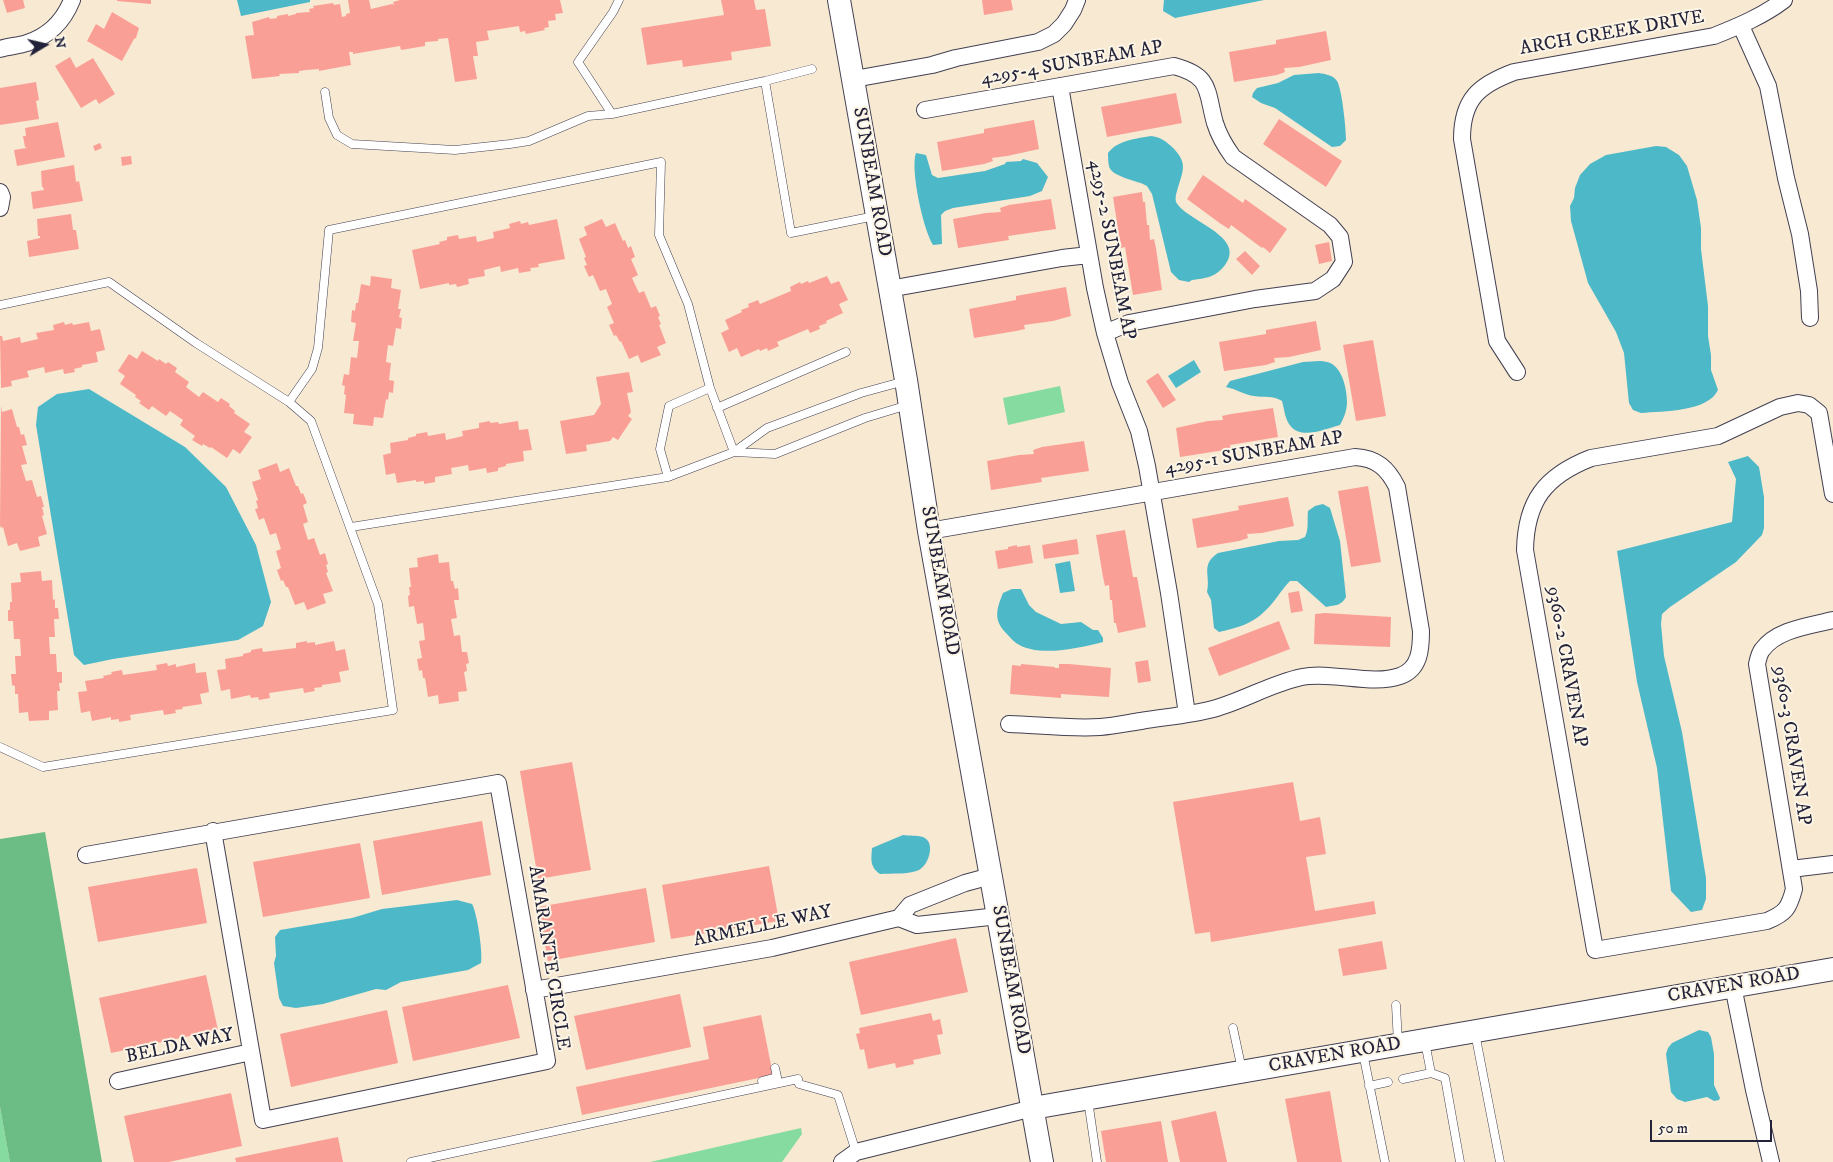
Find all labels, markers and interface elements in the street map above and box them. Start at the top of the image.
street label: ARCH CREEK DRIVE [1518,7,1706,61]
north arrow [20,20,70,70]
text: N [50,36,70,50]
street label: 4295-4 SUNBEAM AP [979,37,1165,91]
street label: SUNBEAM ROAD [847,106,895,258]
street label: 4295-2 SUNBEAM AP [1082,158,1140,342]
street label: 4295-1 SUNBEAM AP [1163,427,1345,481]
street label: SUNBEAM ROAD [915,505,963,657]
street label: 9360-2 CRAVEN AP [1541,585,1591,749]
street label: 9360-3 CRAVEN AP [1767,665,1815,827]
street label: AMARANTE CIRCLE [522,864,574,1052]
street label: ARMELLE WAY [692,901,834,953]
street label: SUNBEAM ROAD [986,904,1034,1056]
street label: CRAVEN ROAD [1666,963,1802,1009]
street label: BELDA WAY [124,1024,236,1070]
street label: CRAVEN ROAD [1267,1033,1403,1079]
scale bar [1653,1110,1776,1142]
text: 50 m [1658,1119,1688,1138]

